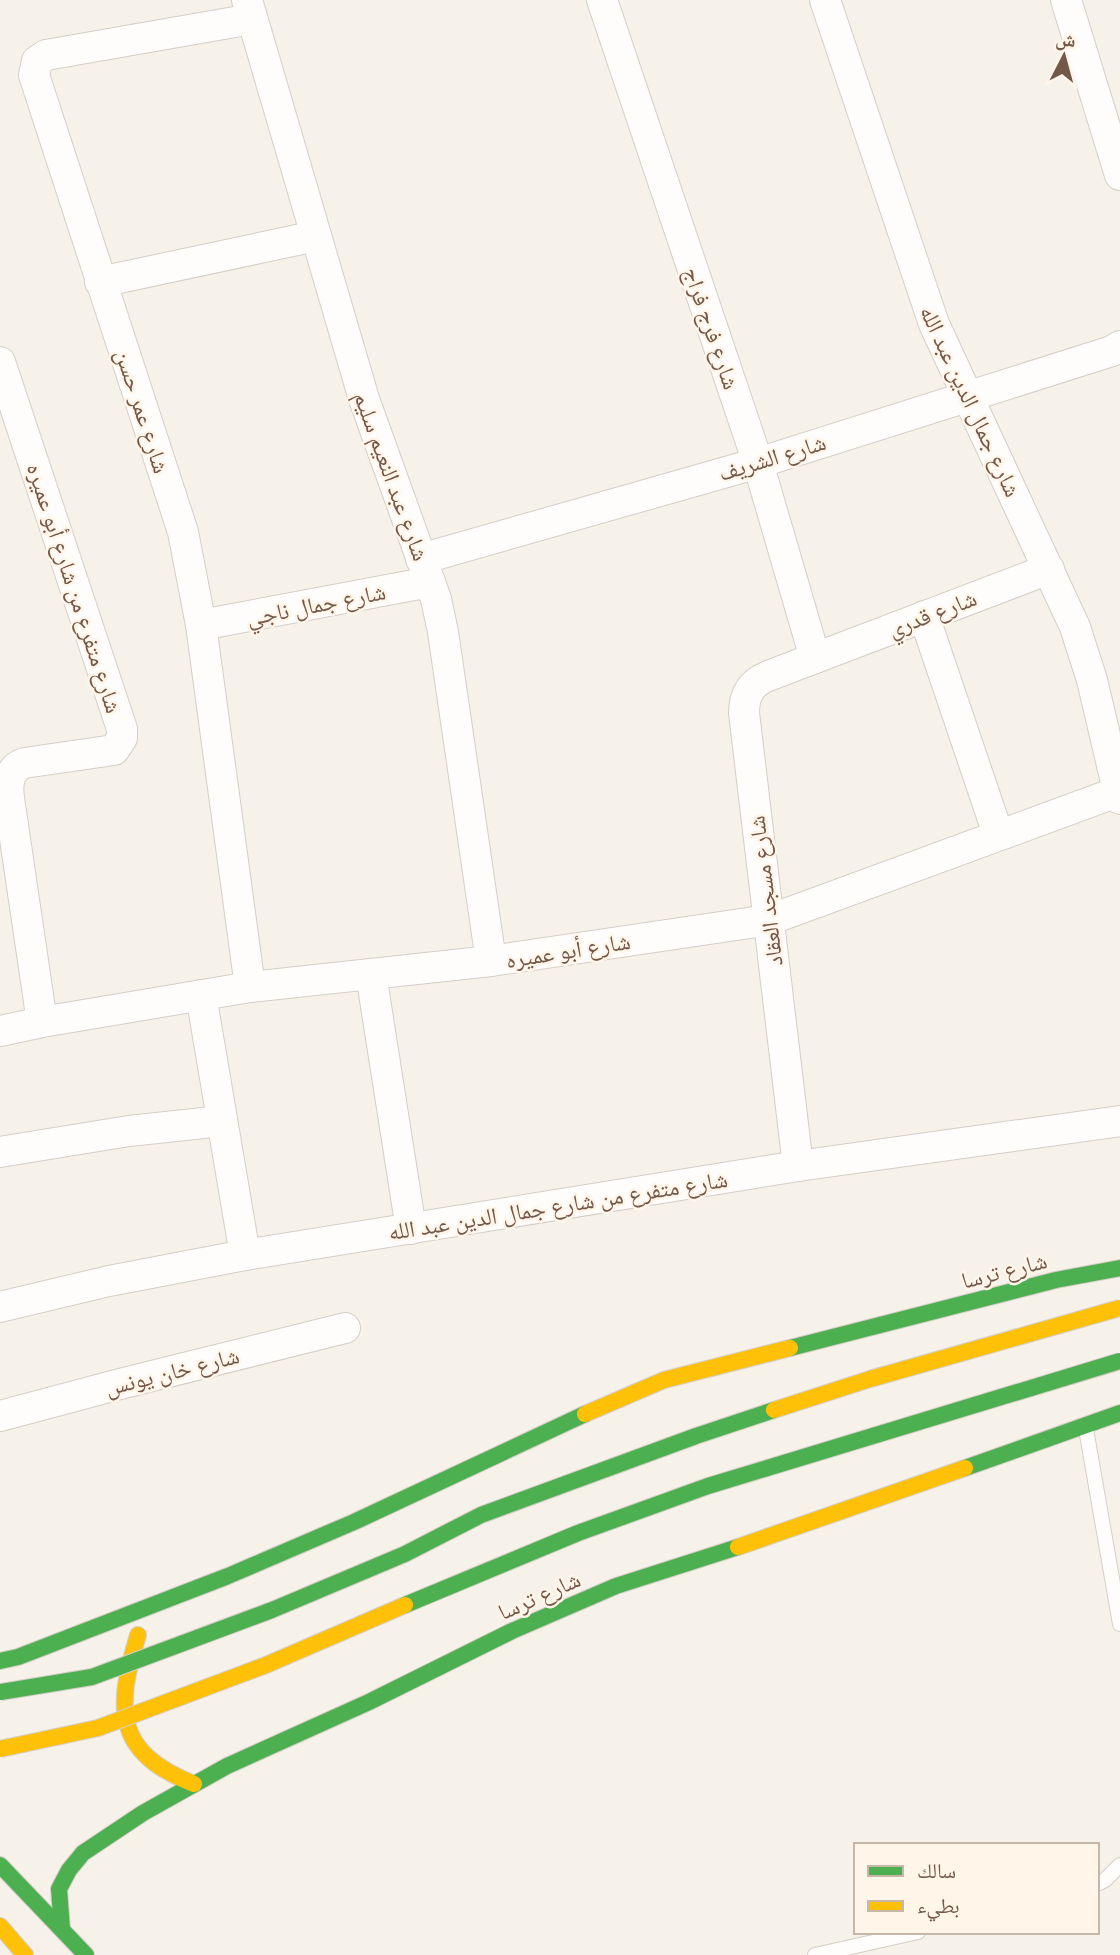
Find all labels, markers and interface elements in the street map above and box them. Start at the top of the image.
north arrow [1029,21,1099,91]
text: ش [1054,27,1077,52]
street label: شارع فرج فراج [677,263,746,393]
street label: شارع جمال الدين عبد الله [913,301,1027,502]
street label: شارع عمر حسن [108,346,176,477]
street label: شارع عبد النعيم سليم [346,388,435,565]
street label: شارع الشريف [715,428,830,488]
street label: شارع متفرع من شارع أبو عميره [20,460,128,717]
street label: شارع جمال ناجي [244,577,389,636]
street label: شارع قدري [884,584,982,648]
street label: شارع مسجد العقاد [742,814,790,968]
street label: شارع أبو عميره [504,927,632,975]
street label: شارع متفرع من شارع جمال الدين عبد الله [386,1165,730,1247]
street label: شارع ترسا [958,1246,1050,1296]
street label: شارع خان يونس [102,1341,242,1403]
street label: شارع ترسا [494,1565,585,1627]
legend [854,1843,1099,1934]
text: سالك [917,1858,956,1883]
text: بطيء [917,1893,960,1922]

